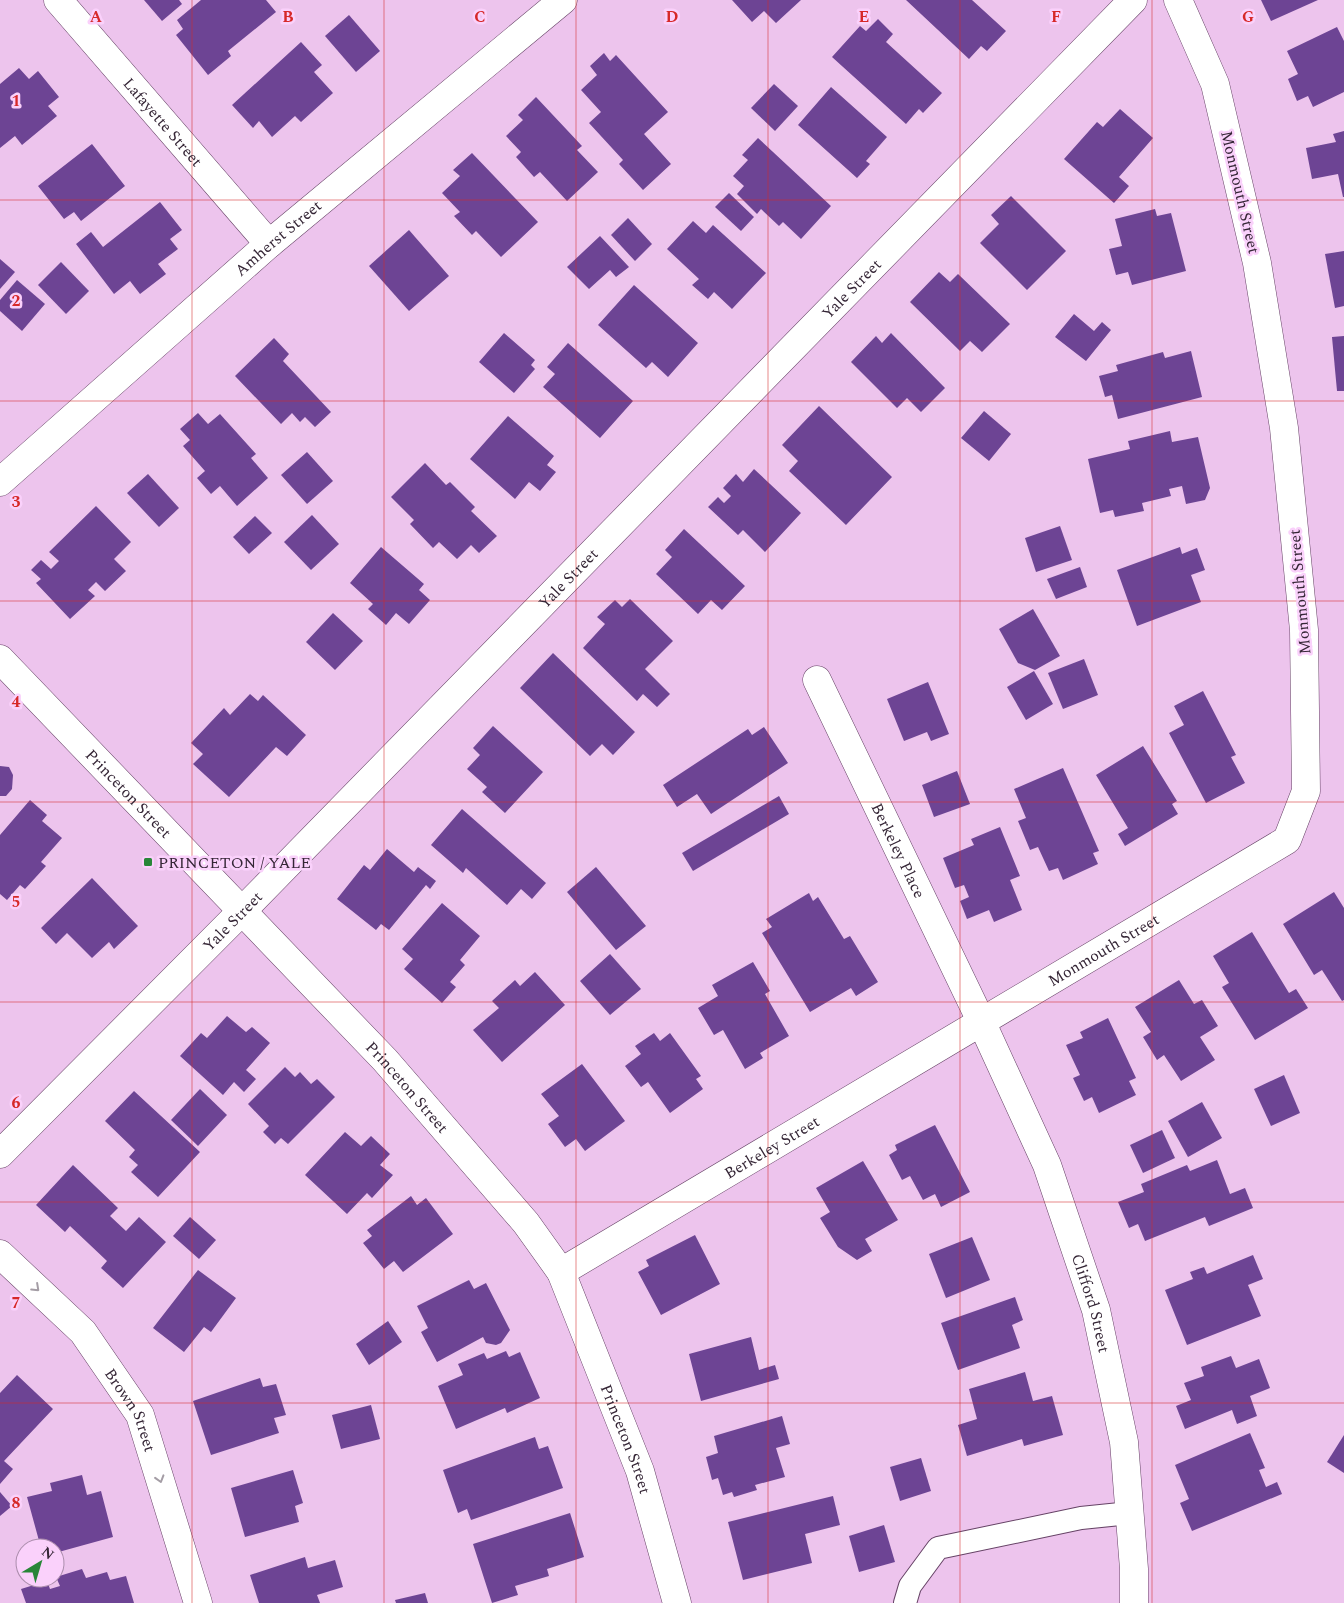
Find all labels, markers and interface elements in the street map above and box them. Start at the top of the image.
text: A [90,5,103,29]
text: B [282,5,294,29]
text: C [474,5,486,29]
text: D [666,5,679,29]
text: E [859,5,869,29]
text: F [1051,5,1061,29]
text: G [1242,5,1254,29]
street label: Lafayette Street [117,72,208,173]
text: 1 [12,89,20,113]
street label: Monmouth Street [1214,128,1266,256]
street label: Amherst Street [230,194,327,282]
street label: Yale Street [816,253,887,325]
text: 2 [12,289,21,313]
text: 3 [12,490,21,514]
street label: Monmouth Street [1283,528,1317,656]
street label: Yale Street [533,542,604,614]
text: 4 [12,690,21,714]
street label: Princeton Street [79,744,177,844]
street label: Berkeley Place [865,799,931,903]
place label: PRINCETON / YALE [158,851,311,875]
marker: PRINCETON / YALE [142,856,154,868]
street label: Yale Street [197,886,269,957]
text: 5 [12,890,20,914]
street label: Monmouth Street [1044,908,1164,993]
street label: Princeton Street [360,1036,454,1139]
text: 6 [12,1091,21,1115]
street label: Berkeley Street [720,1110,825,1185]
street label: Clifford Street [1065,1251,1116,1355]
one-way arrow [30,1282,39,1291]
text: 7 [12,1291,21,1315]
street label: Brown Street [98,1363,162,1455]
street label: Princeton Street [594,1381,657,1497]
one-way arrow [154,1474,164,1482]
text: 8 [12,1491,21,1515]
north arrow [15,1538,65,1588]
text: N [37,1541,59,1565]

